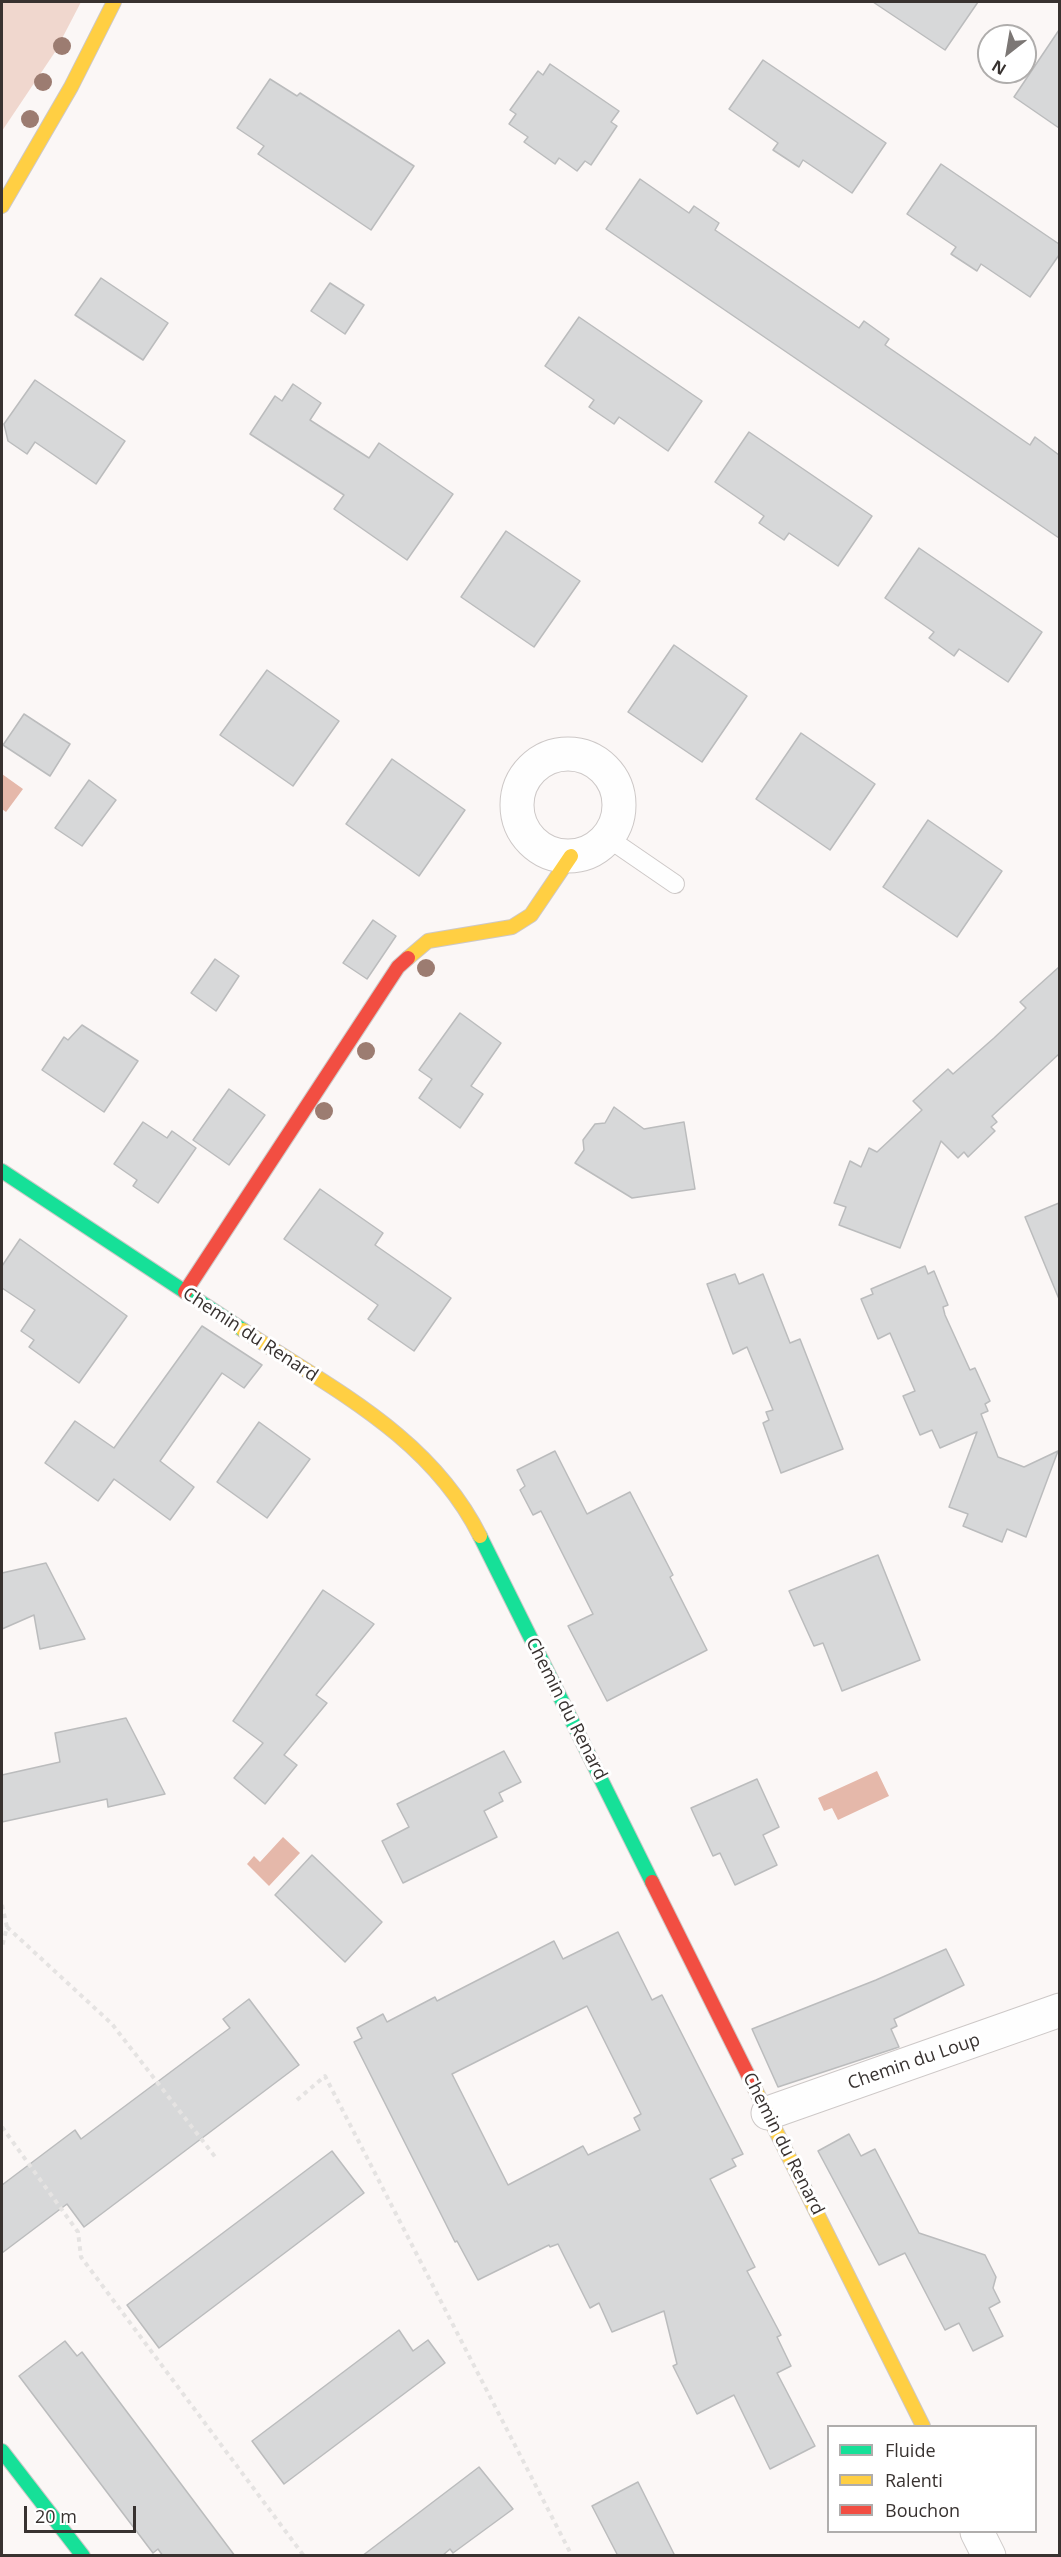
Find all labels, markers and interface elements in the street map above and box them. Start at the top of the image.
north arrow [977,24,1037,84]
text: N [988,55,1010,80]
street label: Chemin du Renard [178,1283,322,1387]
street label: Chemin du Renard [521,1634,611,1784]
street label: Chemin du Loup [845,2029,983,2095]
street label: Chemin du Renard [738,2069,828,2219]
legend [827,2425,1037,2533]
text: Fluide [885,2438,936,2462]
text: Ralenti [885,2468,943,2492]
scale bar [27,2494,140,2532]
text: Bouchon [885,2498,960,2522]
text: 20 m [35,2504,77,2528]

